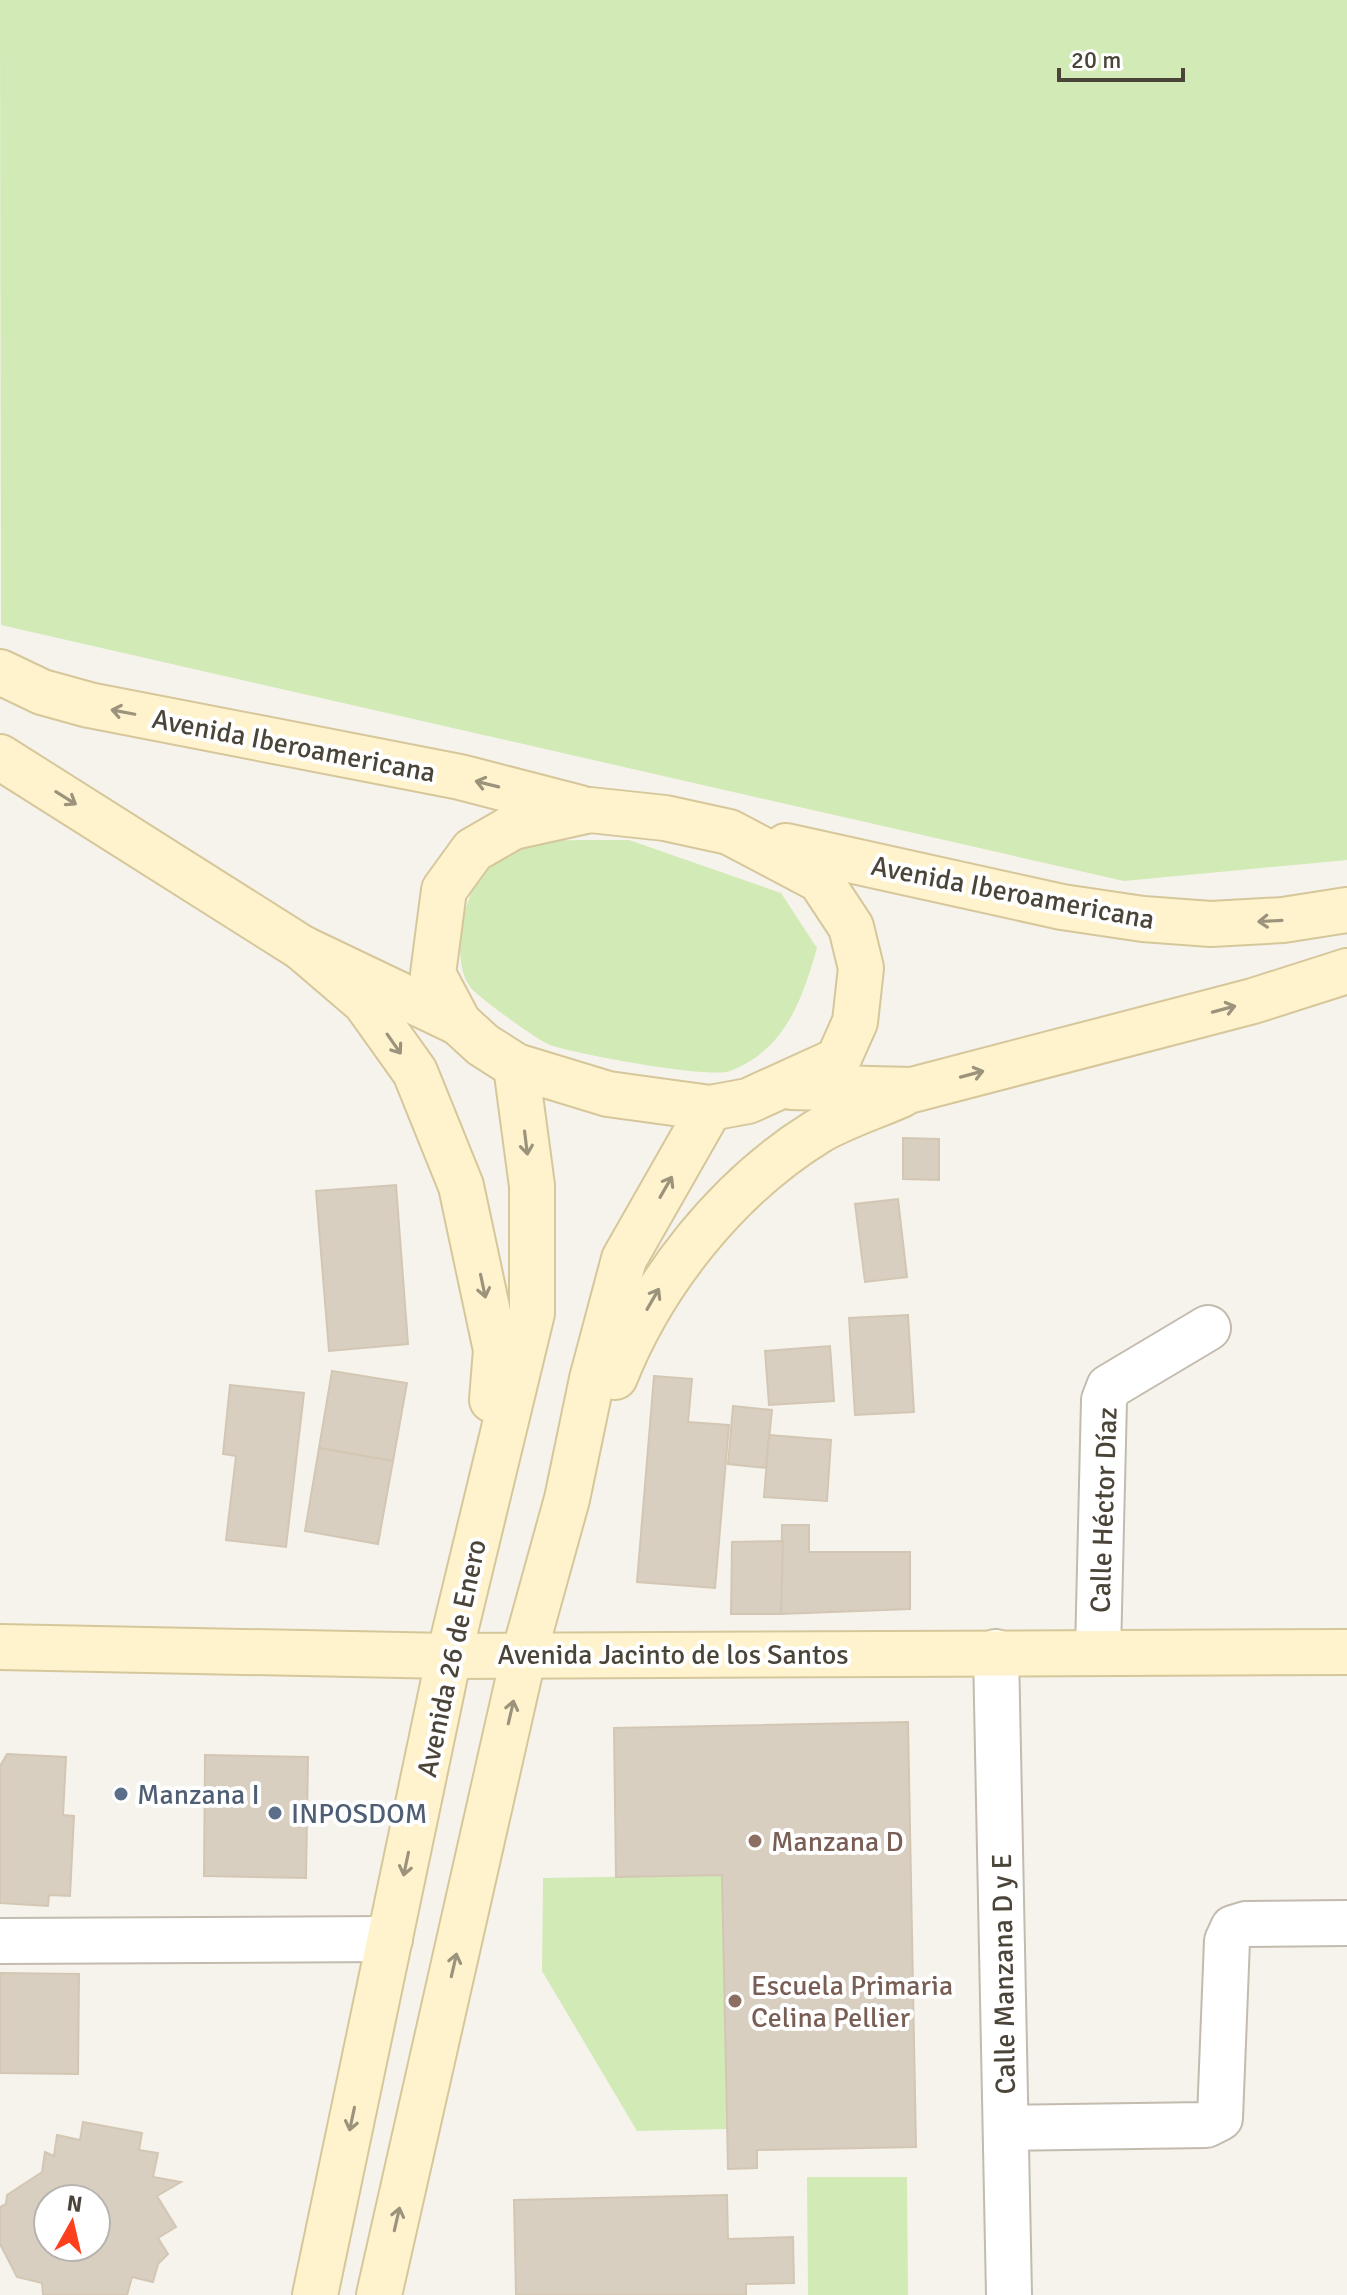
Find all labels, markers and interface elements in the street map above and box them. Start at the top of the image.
scale bar [1059,32,1183,82]
text: 20 m [1071,45,1121,75]
street label: Avenida Iberoamericana [149,702,439,790]
one-way arrow [110,703,136,718]
one-way arrow [475,775,501,790]
one-way arrow [54,791,77,807]
street label: Avenida Iberoamericana [868,849,1158,937]
one-way arrow [1257,914,1284,929]
one-way arrow [1210,1000,1236,1015]
one-way arrow [386,1032,402,1054]
one-way arrow [959,1066,985,1081]
one-way arrow [519,1129,534,1156]
one-way arrow [658,1176,674,1199]
one-way arrow [476,1273,491,1298]
one-way arrow [645,1288,661,1311]
street label: Calle Héctor Díaz [1083,1406,1125,1614]
street label: Avenida 26 de Enero [410,1536,494,1780]
street label: Avenida Jacinto de los Santos [498,1638,848,1672]
one-way arrow [504,1699,519,1725]
place label: Manzana I [137,1778,260,1812]
marker: Manzana I [112,1785,130,1803]
place label: INPOSDOM [291,1797,427,1831]
marker: INPOSDOM [266,1804,284,1822]
place label: Manzana D [771,1825,904,1859]
marker: Manzana D [746,1832,764,1850]
one-way arrow [398,1851,413,1877]
street label: Calle Manzana D y E [985,1853,1023,2095]
one-way arrow [447,1953,462,1979]
place label: Escuela Primaria Celina Pellier [751,1969,953,2035]
marker: Escuela Primaria Celina Pellier [726,1992,744,2010]
one-way arrow [344,2106,359,2131]
north arrow [32,2183,112,2263]
text: N [65,2189,84,2218]
one-way arrow [390,2207,405,2232]

